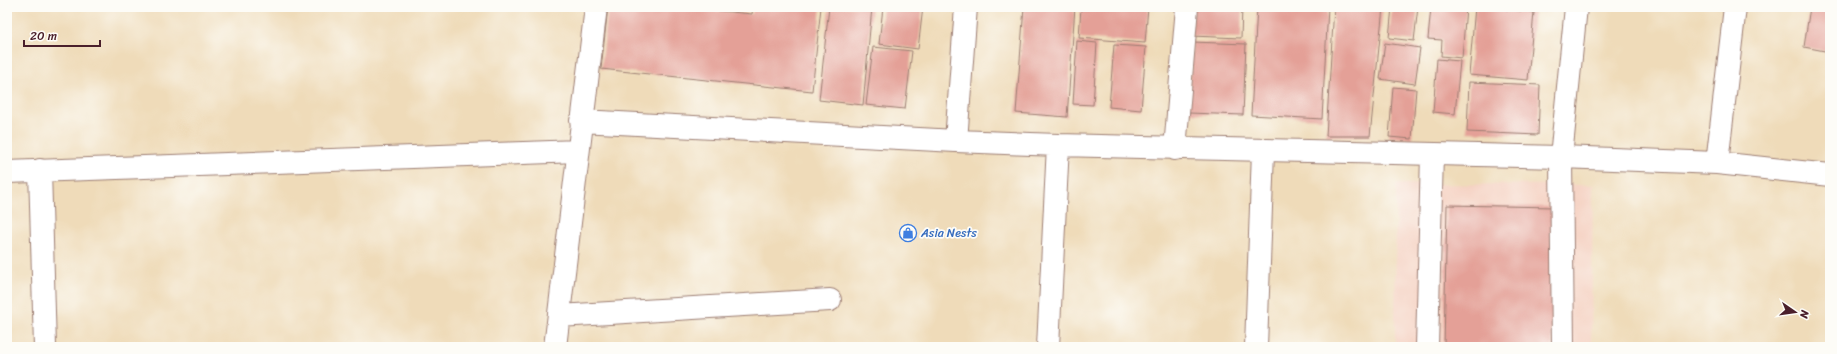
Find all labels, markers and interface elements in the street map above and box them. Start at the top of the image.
scale bar [24,22,100,48]
text: 20 m [30,25,57,47]
place label: Asia Nests [920,222,977,244]
shop icon: Asia Nests [898,223,918,243]
north arrow [1775,292,1815,332]
text: N [1794,307,1815,320]

